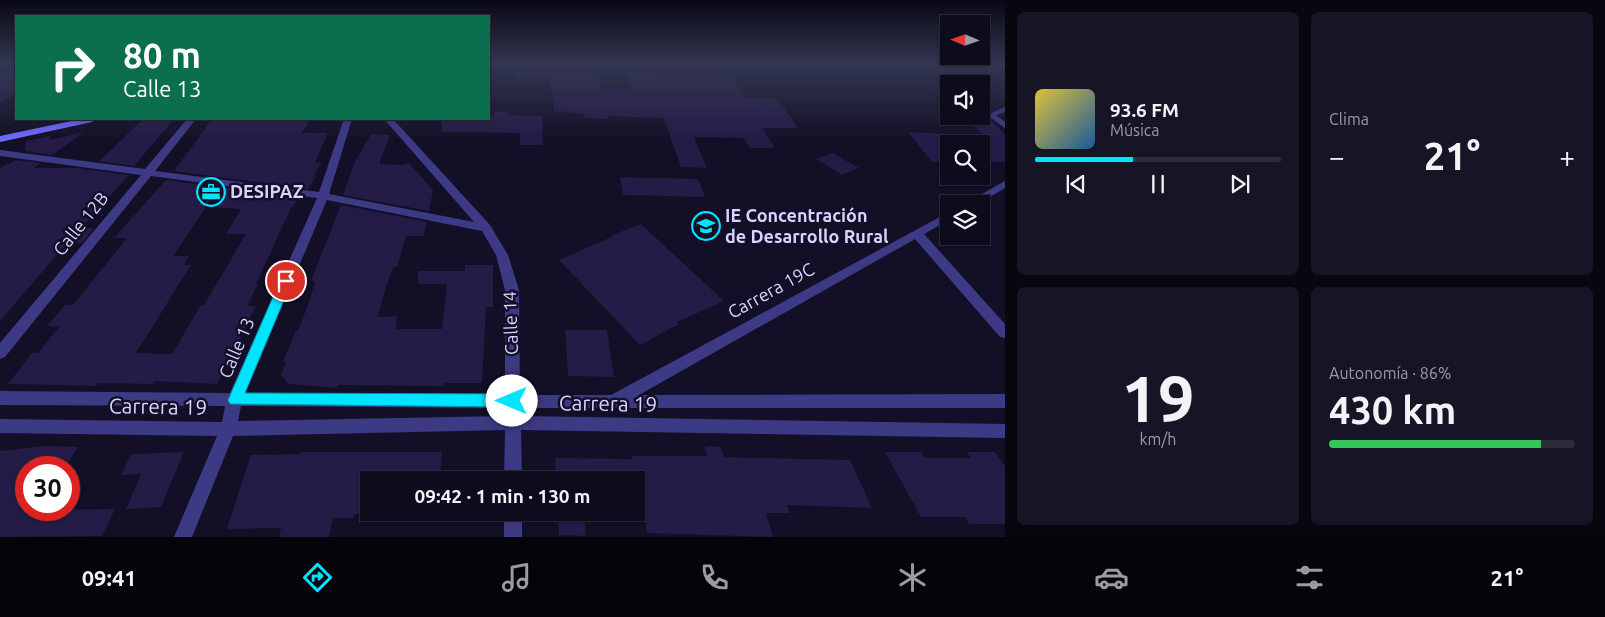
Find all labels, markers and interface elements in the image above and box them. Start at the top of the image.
north arrow [940,15,990,65]
map controls [940,15,990,245]
icon: right [40,35,105,100]
text: 80 m [123,35,201,75]
button: sound [940,75,990,125]
text: Calle 13 [123,76,201,101]
text: 93.6 FM [1110,99,1179,121]
text: Clima [1329,110,1369,128]
text: Música [1110,121,1160,139]
button: search [940,135,990,185]
text: 21° [1424,135,1480,177]
text: − [1329,141,1345,172]
text: + [1559,141,1575,172]
icon: previous [1062,170,1090,198]
icon: pause [1144,170,1172,198]
icon: next [1226,170,1254,198]
office icon: DESIPAZ [196,177,226,207]
place label: DESIPAZ [230,181,304,201]
street label: Calle 12B [49,188,112,259]
button: layers [940,195,990,245]
place label: IE Concentración de Desarrollo Rural [725,205,889,246]
school or university icon: IE Concentración de Desarrollo Rural [691,211,721,241]
street label: Carrera 19C [724,258,817,322]
pin [265,260,307,302]
icon: arrive [272,267,300,295]
street label: Calle 14 [499,291,521,355]
street label: Calle 13 [214,314,258,381]
text: 19 [1121,361,1195,434]
text: Autonomía · 86% [1329,364,1451,382]
position arrow [485,374,537,426]
text: 430 km [1329,389,1456,431]
street label: Carrera 19 [559,390,657,416]
street label: Carrera 19 [109,393,207,419]
text: km/h [1140,430,1176,448]
speed limit sign: 30 [15,456,80,521]
text: 09:42 · 1 min · 130 m [415,485,590,507]
icon: directions [300,560,335,595]
icon: music [499,560,534,595]
icon: phone [697,560,732,595]
icon: climate [895,560,930,595]
icon: car [1094,560,1129,595]
icon: filters [1292,560,1327,595]
text: 09:41 [82,565,137,590]
text: 21° [1491,565,1523,590]

